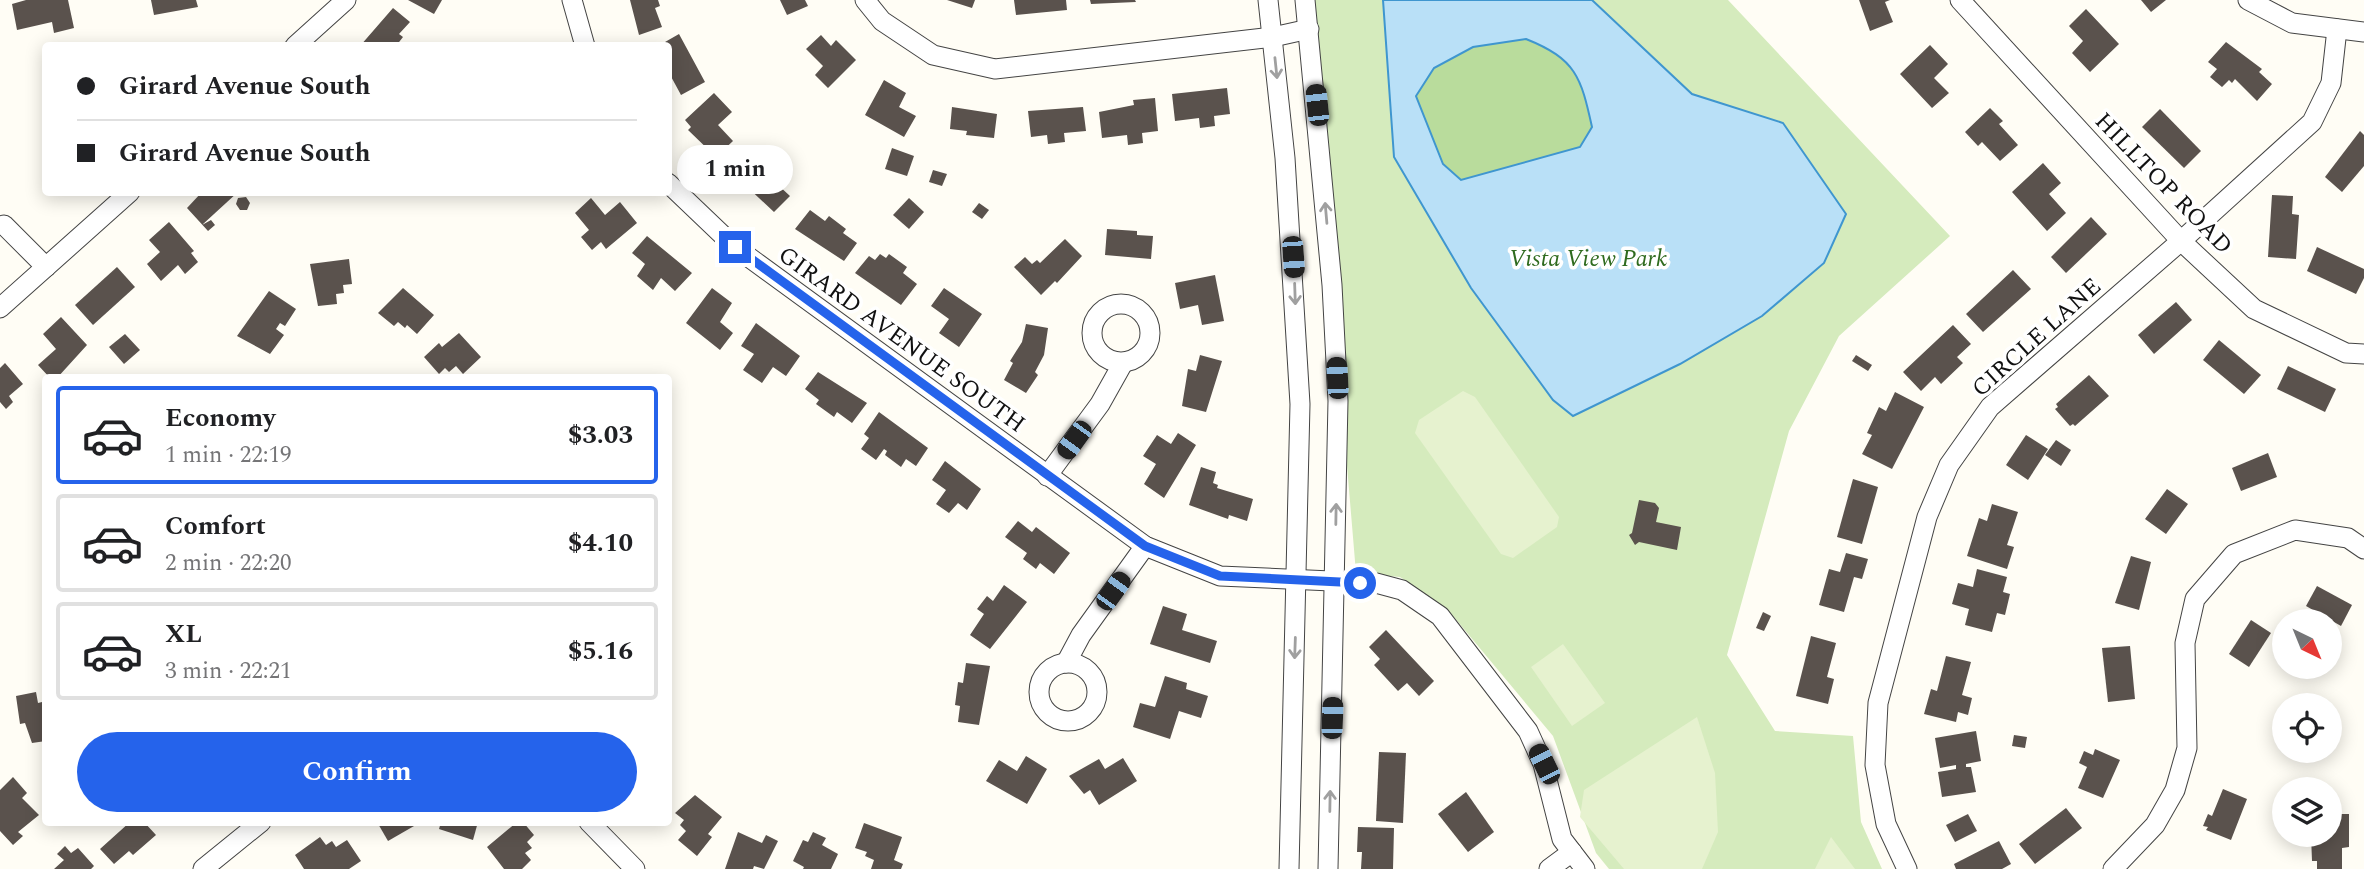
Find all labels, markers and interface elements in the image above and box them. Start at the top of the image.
one-way arrow [1270,56,1283,79]
text: Girard Avenue South [119,66,371,106]
car [1305,83,1330,127]
street label: HILLTOP ROAD [2086,104,2241,263]
text: Girard Avenue South [119,133,371,173]
callout: 1 min [677,146,793,194]
text: 1 min [704,152,766,187]
one-way arrow [1319,202,1332,225]
route end [719,231,751,263]
car [1282,235,1305,279]
street label: GIRARD AVENUE SOUTH [770,238,1033,442]
park label: Vista View Park [1509,241,1667,277]
street label: CIRCLE LANE [1964,270,2110,406]
one-way arrow [1289,283,1302,306]
car [1326,356,1349,400]
text: Economy [165,398,275,438]
icon: car [81,404,144,467]
text: $3.03 [568,415,633,455]
car [1054,417,1095,463]
text: 1 min · 22:19 [165,438,292,473]
one-way arrow [1329,503,1343,526]
text: Comfort [165,506,266,546]
icon: car [81,512,144,575]
text: $4.10 [568,523,633,563]
text: 2 min · 22:20 [165,546,292,581]
route start [1344,567,1376,599]
car [1093,568,1134,614]
north arrow [2272,609,2342,679]
map controls [2272,609,2342,847]
text: XL [165,614,202,654]
icon: car [81,620,144,683]
text: $5.16 [568,631,633,671]
one-way arrow [1288,637,1302,660]
text: 3 min · 22:21 [165,654,292,689]
button: locate [2272,693,2342,763]
car [1321,697,1344,739]
button: Confirm [77,732,637,812]
car [1526,741,1563,787]
button: layers [2272,777,2342,847]
one-way arrow [1323,790,1336,813]

